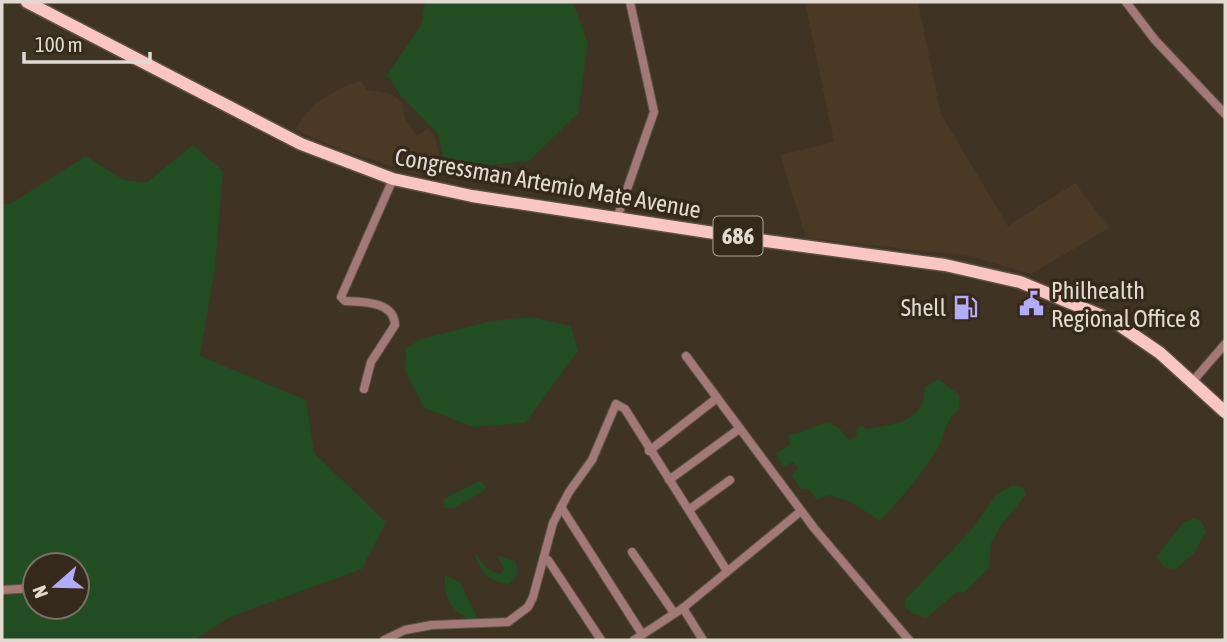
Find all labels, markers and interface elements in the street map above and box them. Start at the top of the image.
scale bar [24,21,150,65]
text: 100 m [35,32,83,56]
street label: Congressman Artemio Mate Avenue [393,143,703,223]
road number: 686 [714,216,762,256]
place label: Philhealth Regional Office 8 [1051,277,1200,332]
public building icon: Philhealth Regional Office 8 [1017,290,1045,318]
fuel station icon: Shell [952,293,980,321]
place label: Shell [901,294,947,321]
north arrow [21,551,91,621]
text: N [28,583,52,601]

